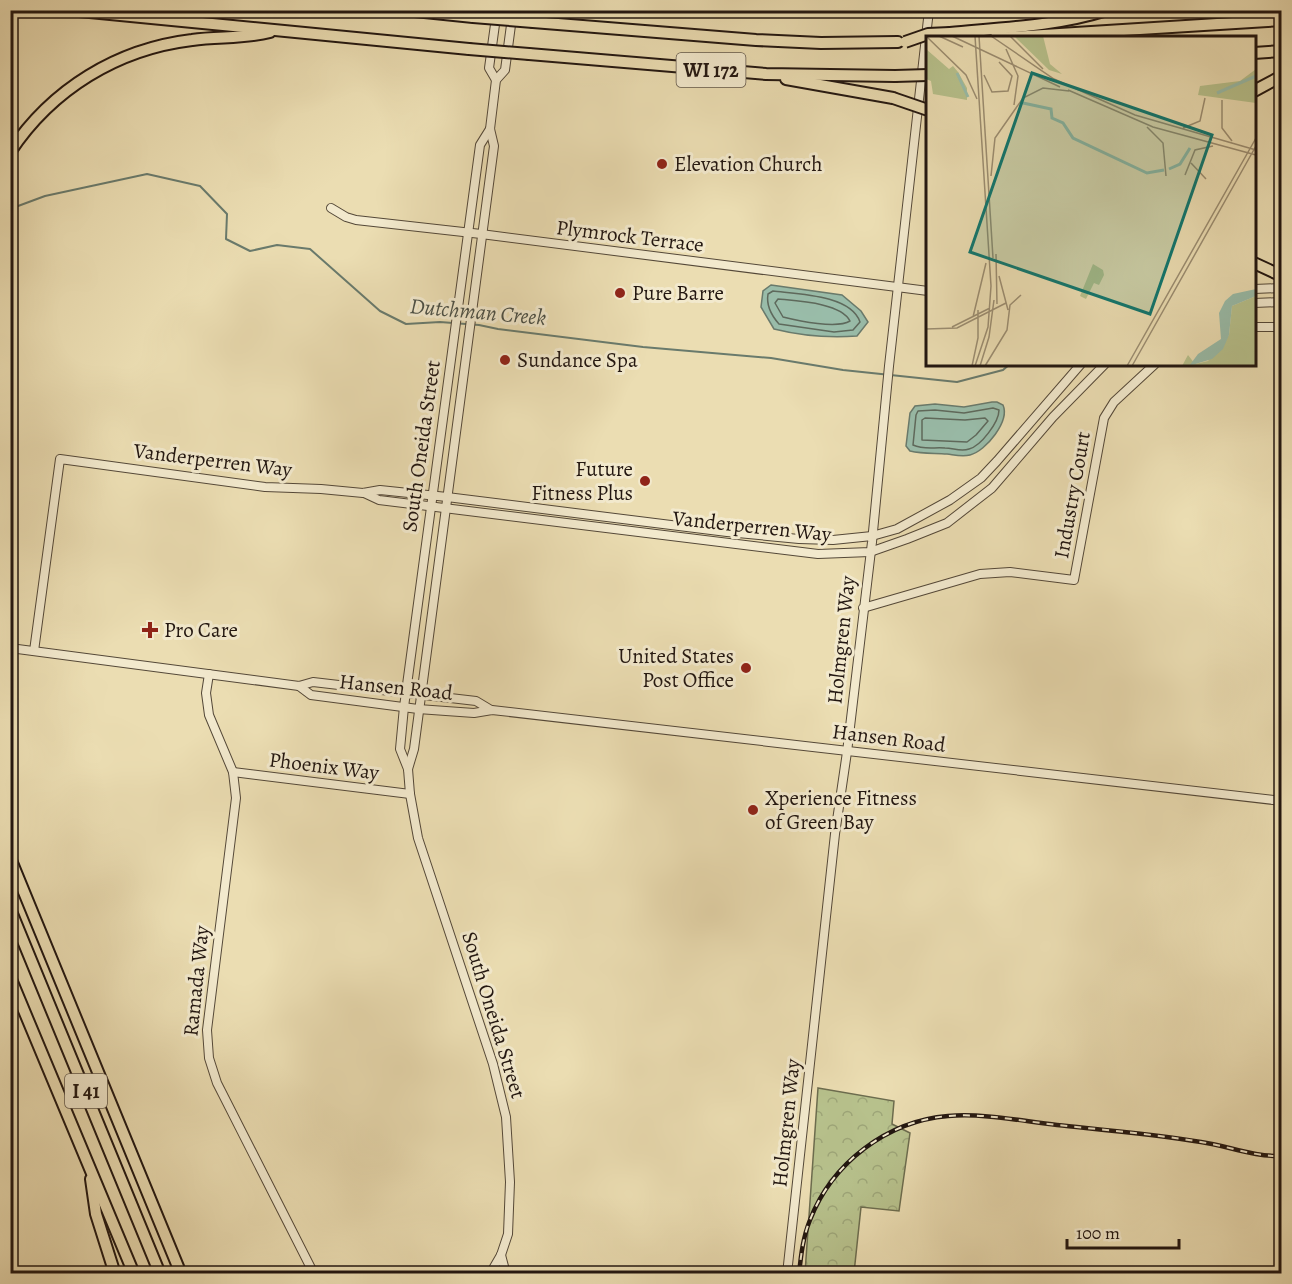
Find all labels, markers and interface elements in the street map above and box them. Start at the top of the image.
inset map [926,36,1256,366]
road number: WI 172 [676,53,746,87]
place label: Elevation Church [674,150,822,178]
marker: Elevation Church [655,157,669,171]
street label: Plymrock Terrace [555,213,705,259]
place label: Pure Barre [632,279,724,307]
marker: Pure Barre [613,286,627,300]
water label: Dutchman Creek [409,291,548,333]
place label: Sundance Spa [517,346,638,374]
marker: Sundance Spa [498,353,512,367]
street label: South Oneida Street [395,358,447,534]
street label: Industry Court [1047,429,1097,561]
street label: Vanderperren Way [131,436,294,484]
place label: Future Fitness Plus [531,455,633,507]
marker: Future Fitness Plus [638,474,652,488]
street label: Vanderperren Way [670,504,833,548]
street label: Holmgren Way [820,574,862,705]
place label: Pro Care [164,616,238,644]
marker: Pro Care [141,621,159,639]
place label: United States Post Office [618,642,734,694]
marker: United States Post Office [739,661,753,675]
street label: Hansen Road [338,667,455,707]
street label: Hansen Road [831,717,948,759]
street label: Phoenix Way [267,745,381,787]
place label: Xperience Fitness of Green Bay [765,784,917,836]
marker: Xperience Fitness of Green Bay [746,803,760,817]
street label: Ramada Way [176,924,216,1038]
street label: South Oneida Street [455,928,533,1102]
street label: Holmgren Way [765,1057,807,1188]
road number: I 41 [65,1074,107,1108]
scale bar [1067,1212,1180,1250]
text: 100 m [1076,1221,1120,1245]

